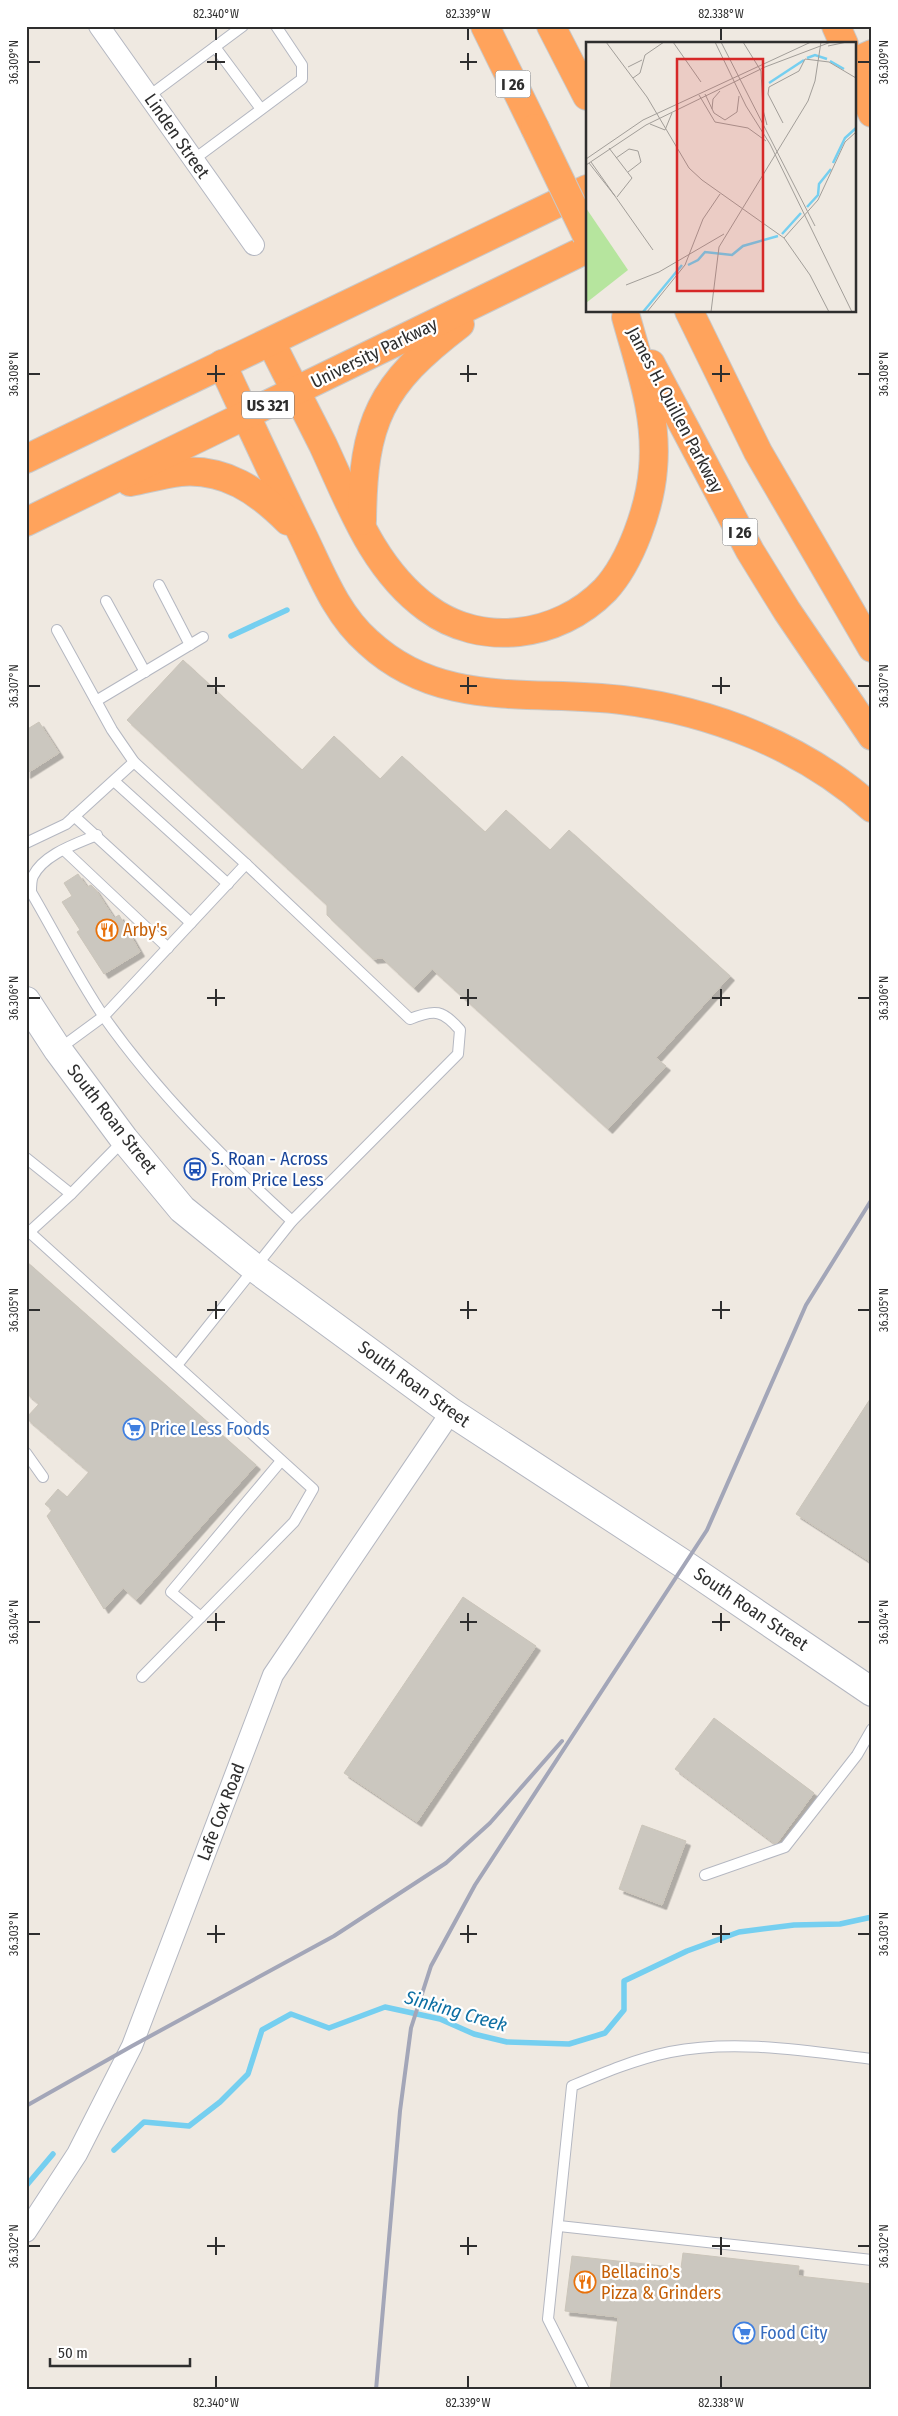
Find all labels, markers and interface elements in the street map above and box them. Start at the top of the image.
text: 82.340°W [193,7,239,21]
text: 82.339°W [445,7,491,21]
text: 82.338°W [698,7,744,21]
text: 36.309°N [7,40,21,84]
text: 36.309°N [877,40,891,84]
inset map [586,42,856,312]
road number: I 26 [496,70,530,98]
street label: Linden Street [140,89,214,183]
street label: University Parkway [307,313,441,393]
street label: James H. Quillen Parkway [622,323,728,497]
text: 36.308°N [7,352,21,396]
text: 36.308°N [877,352,891,396]
road number: US 321 [242,392,294,418]
road number: I 26 [722,518,758,546]
text: 36.307°N [7,664,21,708]
text: 36.307°N [877,664,891,708]
restaurant icon: Arby's [95,918,119,942]
place label: Arby's [123,919,168,941]
text: 36.306°N [7,976,21,1020]
text: 36.306°N [877,976,891,1020]
street label: South Roan Street [62,1060,162,1178]
place label: S. Roan - Across From Price Less [211,1148,328,1191]
bus stop icon: S. Roan - Across From Price Less [183,1157,207,1181]
text: 36.305°N [7,1288,21,1332]
text: 36.305°N [877,1288,891,1332]
street label: South Roan Street [354,1336,474,1432]
supermarket icon: Price Less Foods [122,1417,146,1441]
place label: Price Less Foods [150,1418,270,1440]
street label: South Roan Street [690,1563,812,1655]
text: 36.304°N [7,1600,21,1644]
text: 36.304°N [877,1600,891,1644]
street label: Lafe Cox Road [192,1760,250,1864]
text: 36.303°N [7,1912,21,1956]
text: 36.303°N [877,1912,891,1956]
water label: Sinking Creek [401,1985,510,2037]
text: 36.302°N [7,2224,21,2268]
text: 36.302°N [877,2224,891,2268]
place label: Bellacino's Pizza & Grinders [601,2261,721,2304]
restaurant icon: Bellacino's Pizza & Grinders [573,2270,597,2294]
supermarket icon: Food City [732,2321,756,2345]
place label: Food City [760,2322,828,2344]
scale bar [50,2336,190,2368]
text: 50 m [58,2344,88,2362]
text: 82.340°W [193,2396,239,2410]
text: 82.339°W [445,2396,491,2410]
text: 82.338°W [698,2396,744,2410]

